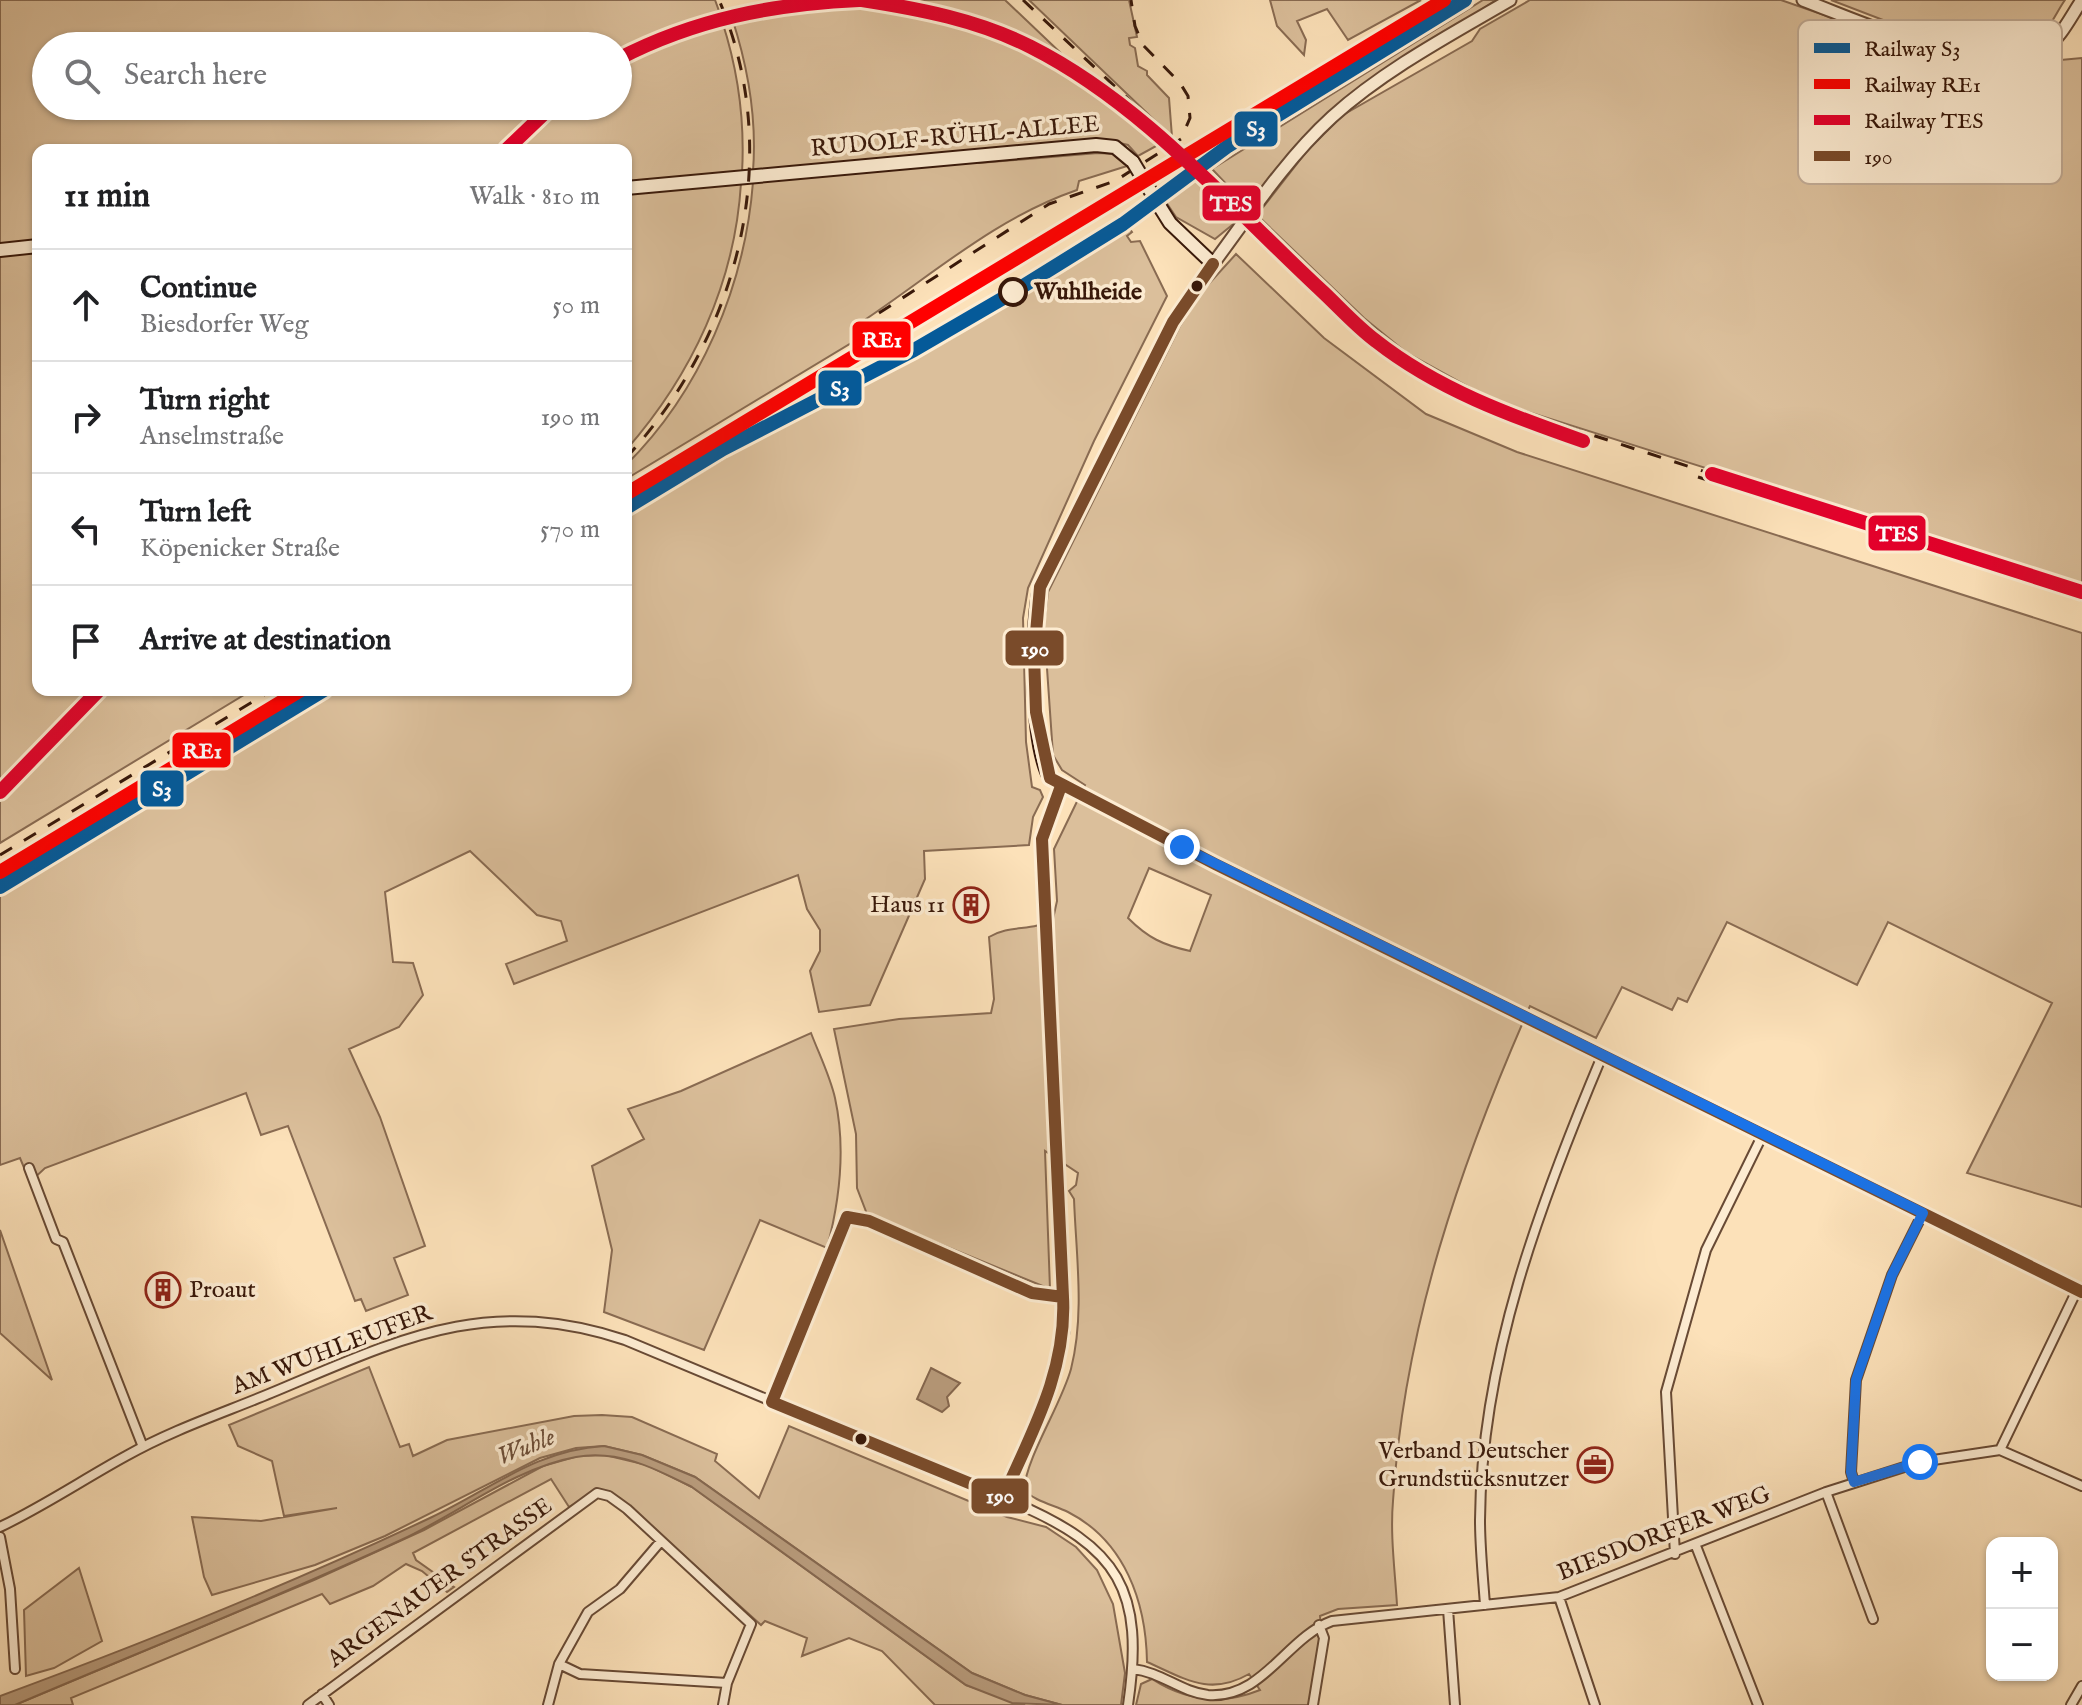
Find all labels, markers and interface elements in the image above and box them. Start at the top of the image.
legend [1798,20,2062,184]
search box [32,32,632,120]
text: Railway S3 [1864,36,1960,64]
icon: search [60,54,104,98]
text: Search here [124,57,267,95]
text: Railway RE1 [1864,72,1981,100]
text: Railway TES [1864,108,1984,136]
street label: RUDOLF-RÜHL-ALLEE [809,109,1101,165]
line badge: S3 [1233,110,1279,148]
text: S3 [1246,116,1266,144]
text: 190 [1864,144,1893,172]
text: 11 min [64,175,150,218]
text: Walk · 810 m [469,180,600,213]
line badge: TES [1201,184,1262,222]
text: TES [1209,191,1252,219]
text: Continue [140,270,257,308]
place label: Wuhlheide [1033,277,1142,308]
marker: Wuhlheide [999,278,1027,306]
unlabelled marker [1189,278,1205,294]
icon: ahead [64,283,108,327]
text: 50 m [552,289,600,322]
text: Biesdorfer Weg [140,308,309,341]
line badge: RE1 [851,320,912,359]
text: RE1 [862,327,902,355]
line badge: S3 [817,369,863,407]
text: S3 [830,376,850,404]
text: Turn right [140,382,270,420]
icon: right [64,395,108,439]
text: 190 m [540,401,600,434]
text: Anselmstraße [140,420,284,453]
text: Turn left [140,494,251,532]
icon: left [64,507,108,551]
text: 570 m [540,513,600,546]
line badge: TES [1867,514,1927,552]
text: TES [1875,521,1918,549]
text: Köpenicker Straße [140,532,340,565]
icon: arrive [64,619,108,663]
text: Arrive at destination [140,622,391,660]
line badge: 190 [1004,629,1065,667]
text: 190 [1021,636,1049,664]
line badge: RE1 [171,731,232,769]
text: RE1 [182,738,222,766]
line badge: S3 [139,769,185,808]
text: S3 [152,776,172,804]
route end [1164,829,1200,865]
building icon: Haus 11 [952,886,990,924]
place label: Haus 11 [870,890,945,921]
building icon: Proaut [144,1271,182,1309]
place label: Proaut [189,1275,256,1306]
street label: AM WUHLEUFER [227,1297,437,1403]
water label: Wuhle [492,1420,560,1473]
unlabelled marker [853,1431,869,1447]
place label: Verband Deutscher Grundstücksnutzer [1377,1436,1569,1495]
route start [1902,1444,1938,1480]
office icon: Verband Deutscher Grundstücksnutzer [1576,1446,1614,1484]
line badge: 190 [970,1477,1030,1515]
street label: BIESDORFER WEG [1553,1479,1775,1589]
text: 190 [986,1483,1014,1511]
street label: ARGENAUER STRASSE [321,1491,559,1676]
map controls [1986,1537,2058,1681]
button: + [1986,1537,2058,1609]
button: − [1986,1609,2058,1681]

